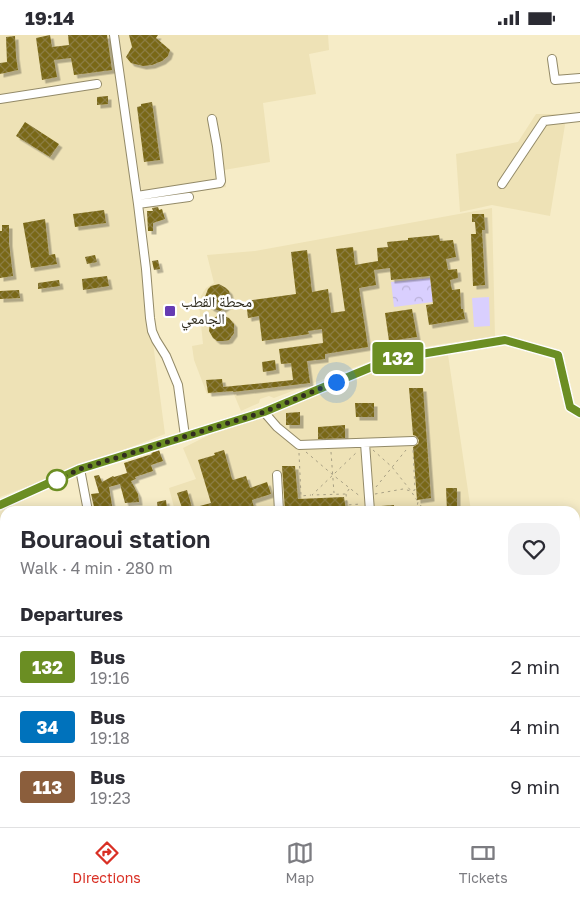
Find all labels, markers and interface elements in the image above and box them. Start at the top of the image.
text: 19:14 [25,6,75,29]
place label: محطة القطب الجامعي [181,292,252,331]
marker: محطة القطب الجامعي [163,304,177,318]
line badge: 132 [369,342,427,374]
text: 132 [382,347,414,369]
your location [324,370,349,395]
unlabelled marker [46,469,68,491]
button: heart [508,523,560,575]
text: Bouraoui station [20,524,211,553]
text: Walk · 4 min · 280 m [20,558,173,578]
text: Departures [20,602,123,625]
text: Bus [90,645,125,668]
text: 2 min [511,655,560,678]
text: 132 [32,656,63,678]
text: 19:16 [90,668,130,688]
text: Bus [90,705,125,728]
text: 4 min [510,715,560,738]
text: 34 [36,716,59,738]
text: 19:18 [90,728,130,748]
text: Bus [90,765,125,788]
text: 9 min [510,775,560,798]
text: 113 [33,776,62,798]
text: 19:23 [90,788,131,808]
tab: Directions [72,839,141,886]
tab: Map [285,839,314,886]
tab: Tickets [459,839,508,886]

